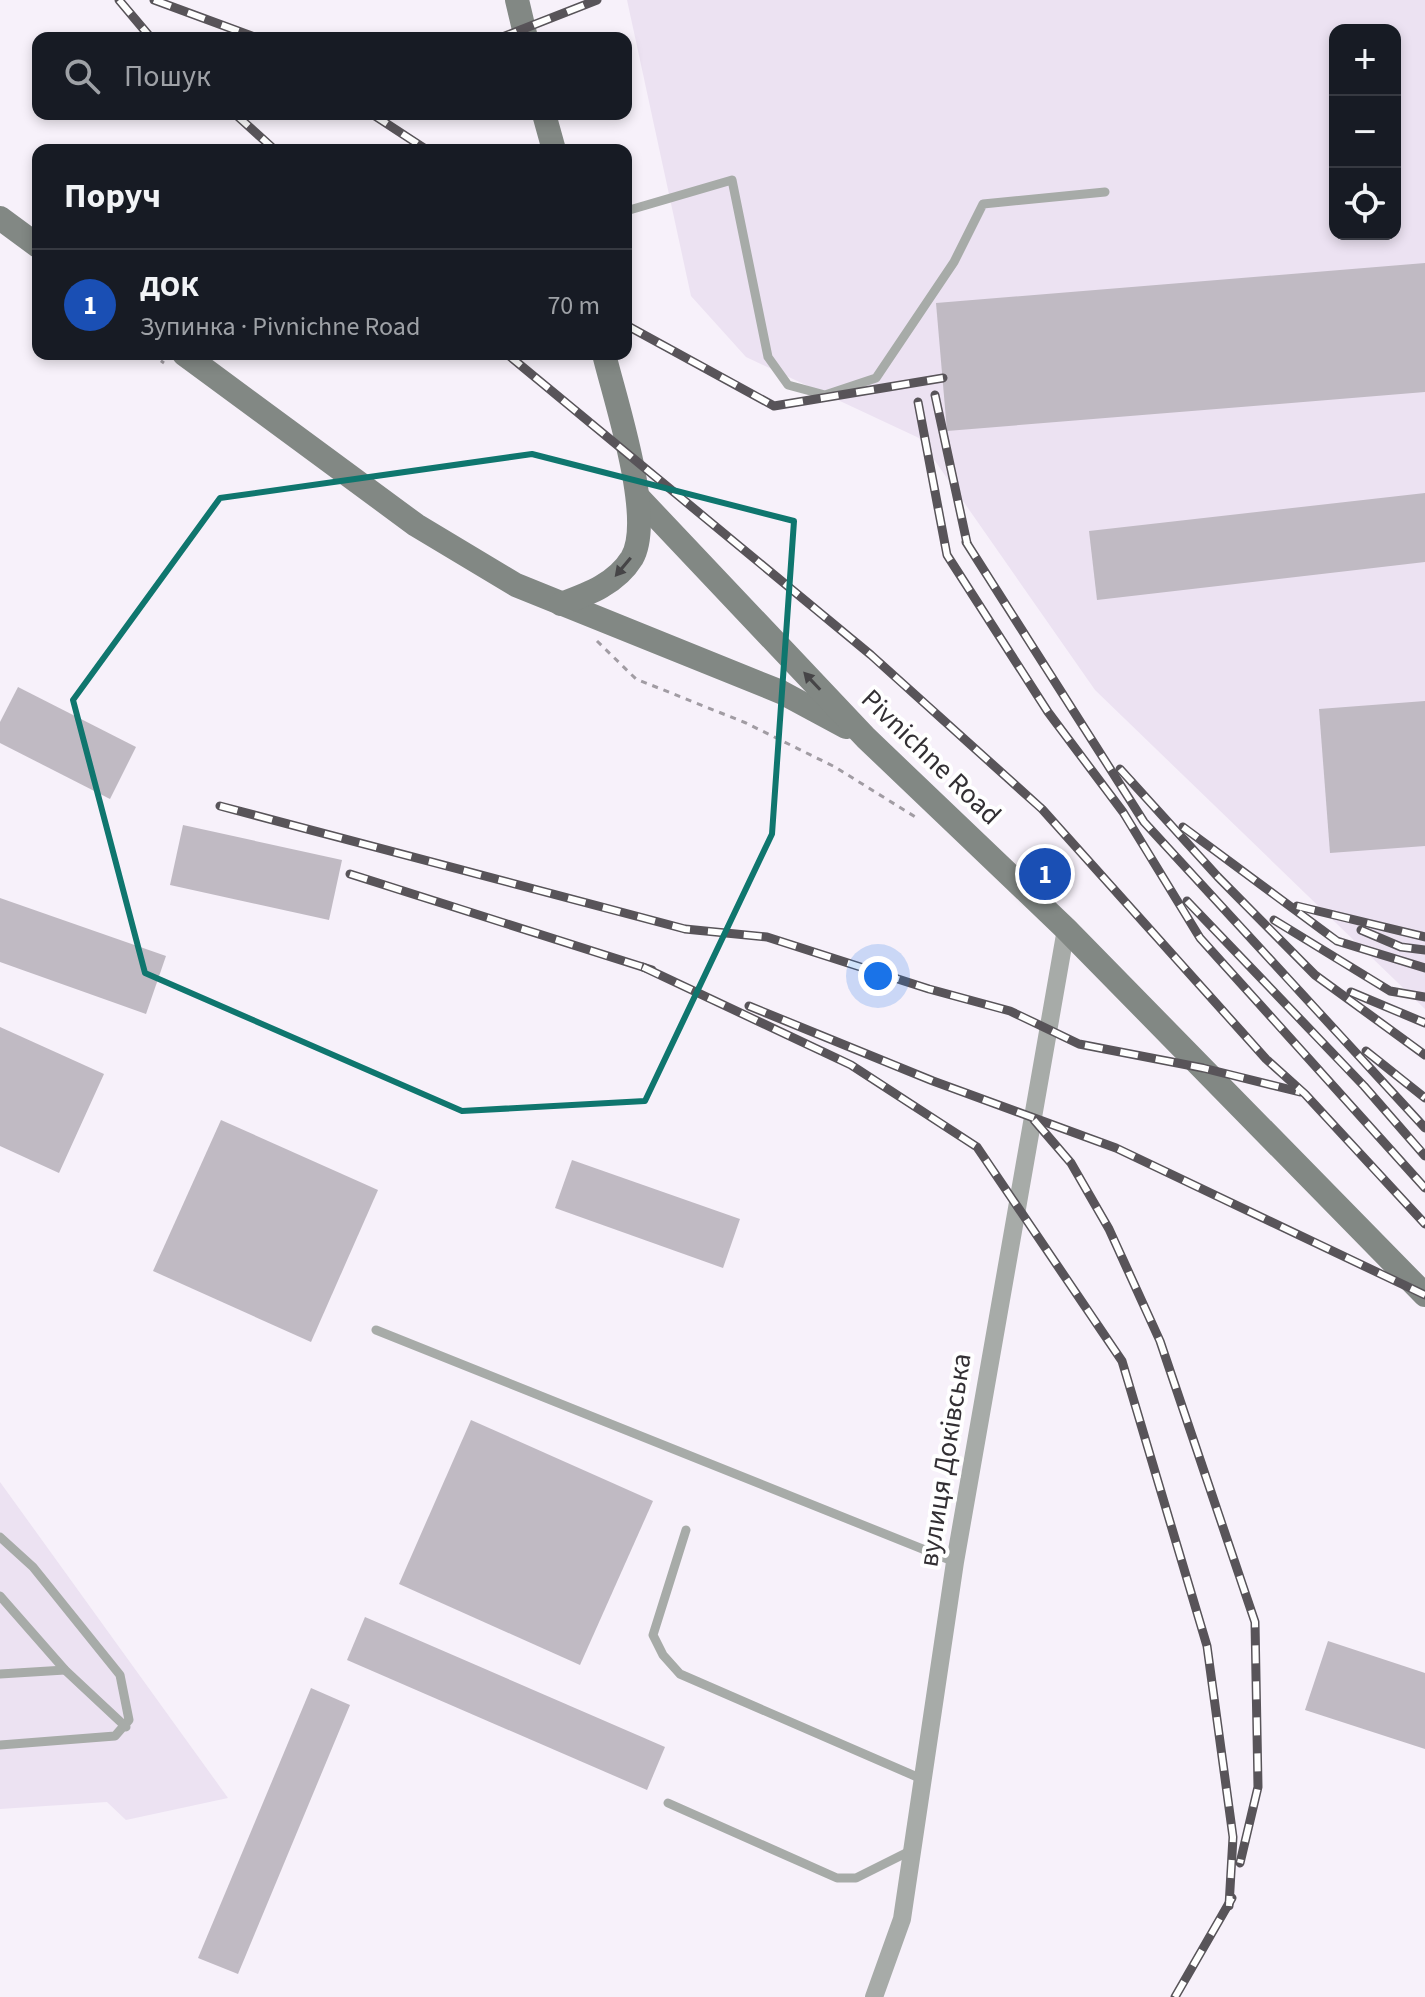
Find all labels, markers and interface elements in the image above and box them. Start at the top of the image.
map controls [1329,24,1401,240]
button: + [1329,24,1401,96]
search box [32,32,632,120]
icon: search [60,54,104,98]
text: Пошук [124,55,211,98]
button: − [1329,96,1401,168]
button: locate [1329,168,1401,240]
text: Поруч [64,172,161,221]
text: ДОК [140,265,199,308]
text: 1 [83,287,97,324]
text: 70 m [547,287,600,324]
text: Зупинка · Pivnichne Road [140,308,420,345]
one-way arrow [615,556,632,576]
one-way arrow [804,672,822,691]
street label: Pivnichne Road [852,680,1010,834]
pin: 1 [1019,844,1071,904]
your location [858,956,898,996]
street label: вулиця Доківська [908,1350,982,1570]

